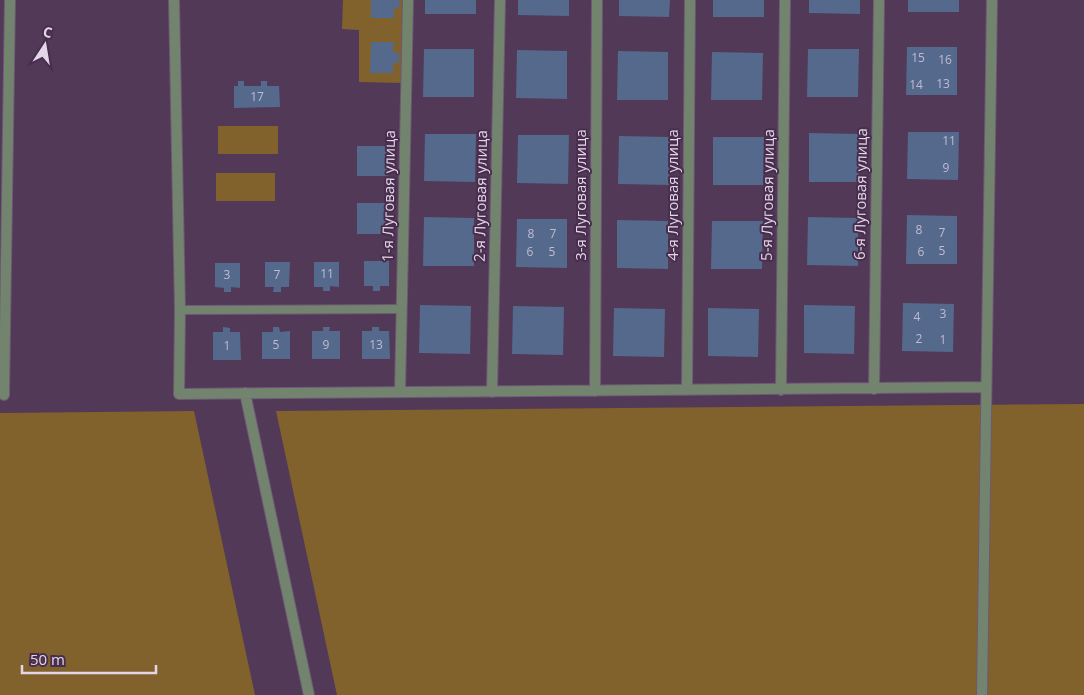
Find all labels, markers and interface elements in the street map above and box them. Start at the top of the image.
north arrow [20,20,70,70]
text: С [41,22,54,42]
house number: 15 [911,49,925,66]
house number: 16 [938,51,952,68]
house number: 13 [936,75,950,92]
house number: 14 [909,76,923,93]
house number: 17 [250,88,264,105]
street label: 6-я Луговая улица [849,128,871,260]
street label: 3-я Луговая улица [570,129,590,261]
street label: 4-я Луговая улица [662,129,682,261]
street label: 5-я Луговая улица [756,129,778,261]
street label: 1-я Луговая улица [377,130,399,262]
street label: 2-я Луговая улица [469,130,491,262]
house number: 11 [942,132,956,149]
house number: 9 [943,159,950,176]
house number: 8 [916,221,923,238]
house number: 7 [939,224,946,241]
house number: 8 [528,225,535,242]
house number: 7 [550,225,557,242]
house number: 5 [939,242,946,259]
house number: 6 [527,243,534,260]
house number: 5 [549,243,556,260]
house number: 6 [918,243,925,260]
house number: 11 [320,265,334,282]
house number: 3 [224,266,231,283]
house number: 7 [274,266,281,283]
house number: 3 [940,305,947,322]
house number: 4 [914,308,921,325]
house number: 2 [916,330,923,347]
house number: 1 [940,331,946,348]
house number: 5 [273,336,280,353]
house number: 9 [323,336,330,353]
house number: 13 [369,336,383,353]
house number: 1 [224,337,230,354]
scale bar [22,642,156,674]
text: 50 m [30,649,65,669]

